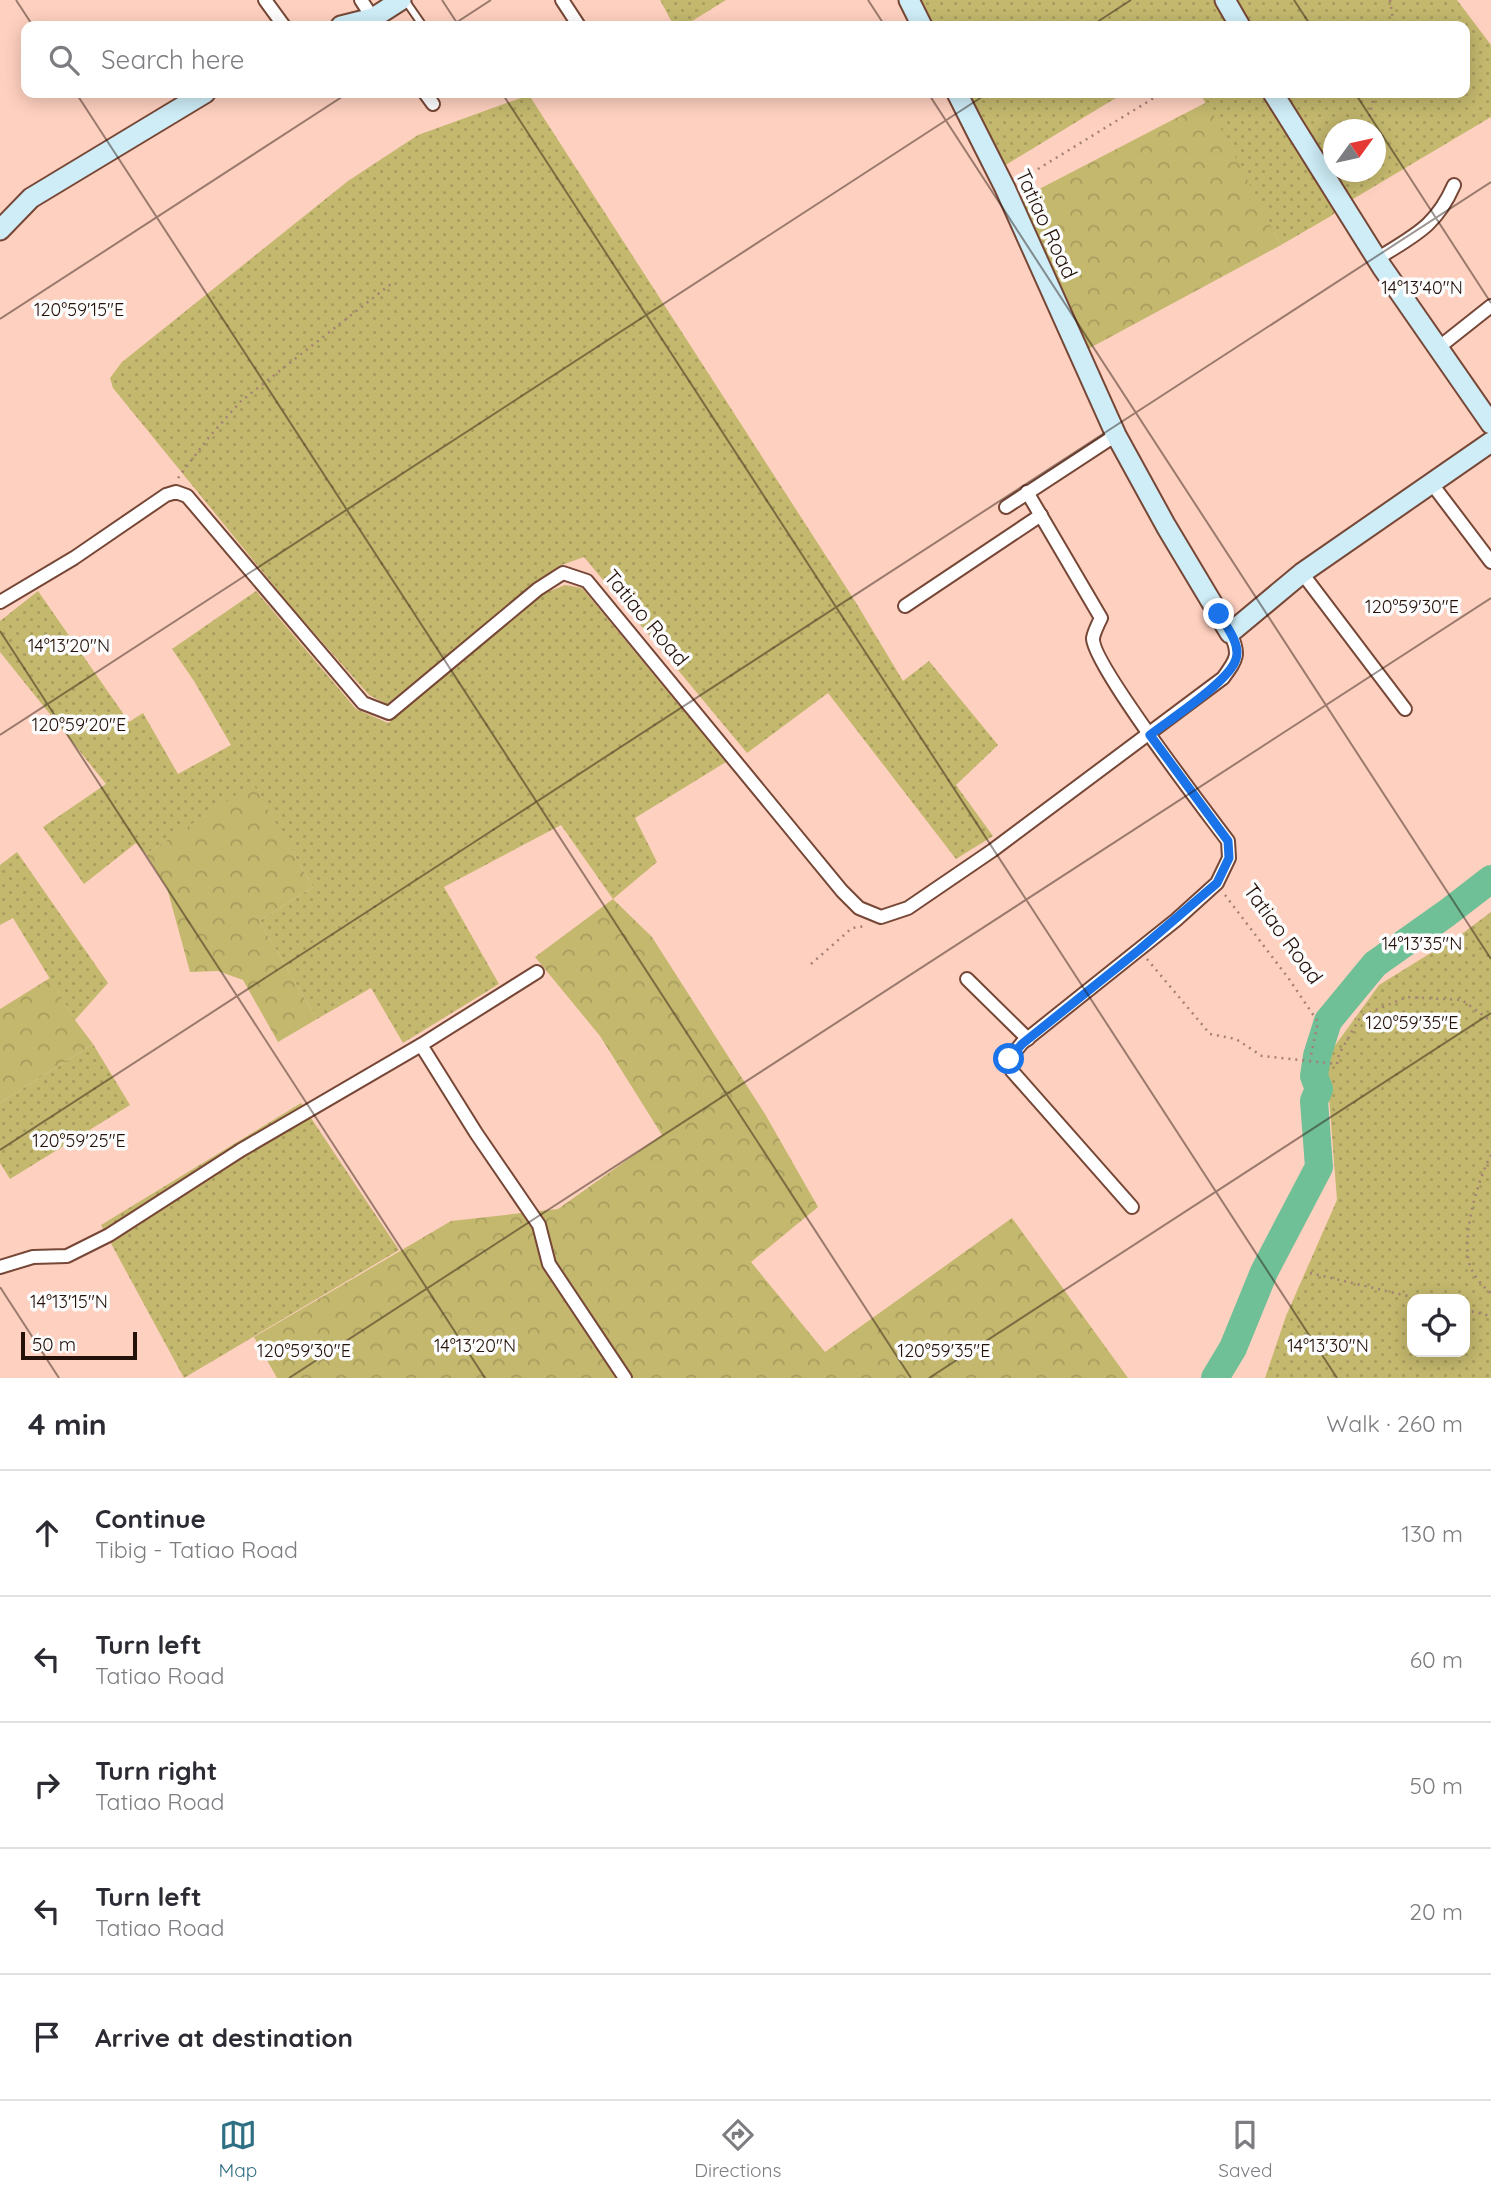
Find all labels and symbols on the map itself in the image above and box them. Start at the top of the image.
north arrow [1323,119,1386,182]
street label: Tatiao Road [1010,165,1084,283]
text: 14°13'40"N [1381,276,1463,299]
text: 120°59'15"E [34,298,124,321]
street label: Tatiao Road [599,564,695,671]
text: 120°59'30"E [1365,595,1459,618]
route end [1203,598,1234,629]
text: 14°13'20"N [28,634,110,657]
text: 120°59'20"E [32,713,126,736]
street label: Tatiao Road [1239,878,1329,989]
text: 14°13'35"N [1382,932,1462,955]
text: 120°59'35"E [1365,1011,1459,1034]
route start [993,1043,1024,1074]
text: 120°59'25"E [32,1129,126,1152]
text: 14°13'15"N [30,1290,108,1313]
scale bar [21,1329,136,1361]
text: 14°13'20"N [434,1334,516,1357]
text: 14°13'30"N [1287,1334,1369,1357]
text: 120°59'30"E [257,1339,351,1362]
text: 120°59'35"E [897,1339,991,1362]

